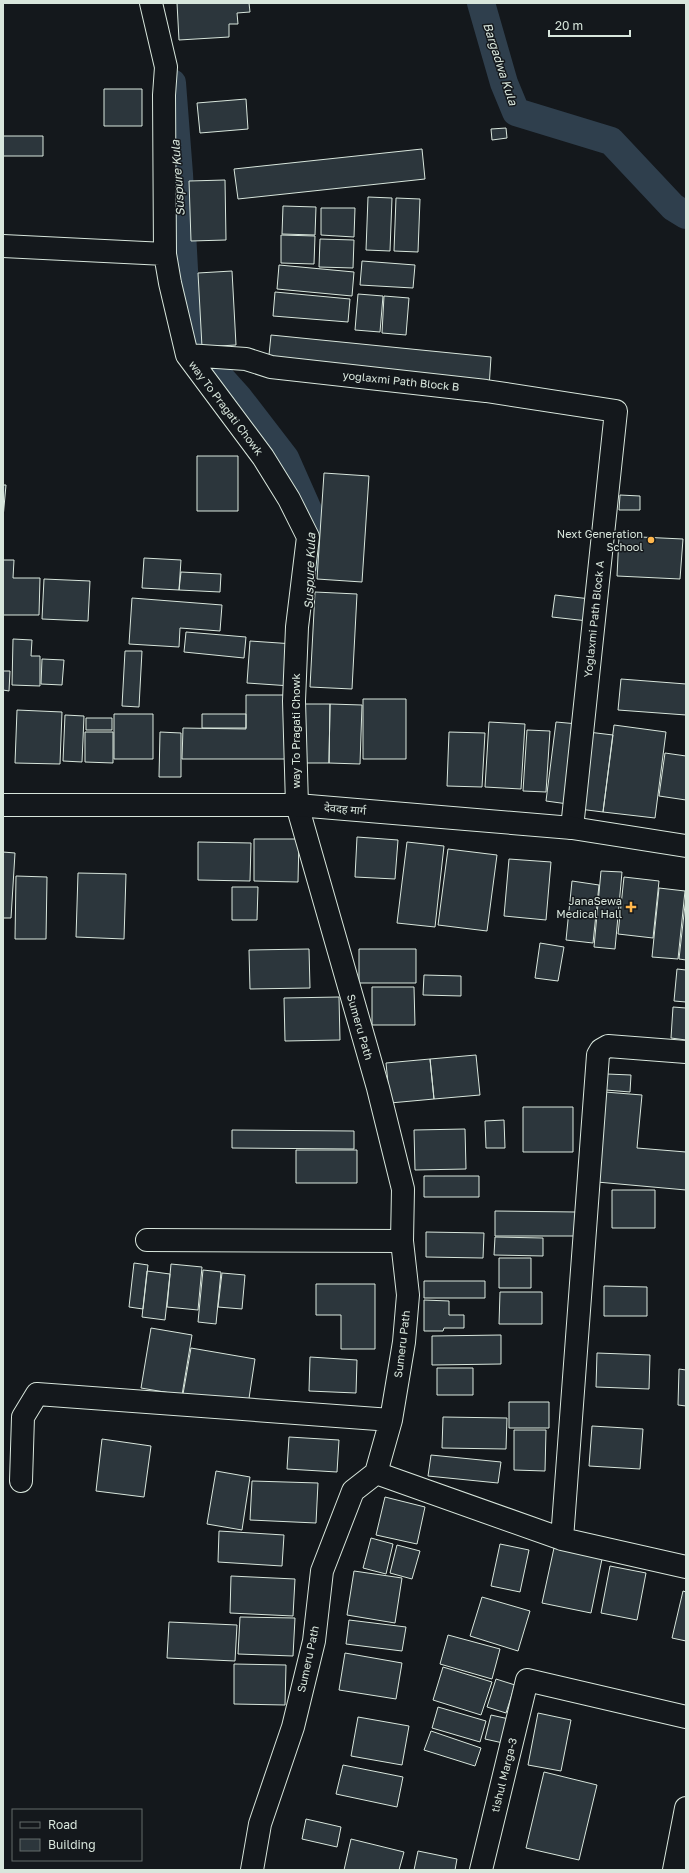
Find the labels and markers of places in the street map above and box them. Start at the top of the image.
place label: Next Generation School [557,527,643,553]
marker: Next Generation School [646,535,656,545]
place label: JanaSewa Medical Hall [556,894,622,920]
marker: JanaSewa Medical Hall [625,901,637,913]

